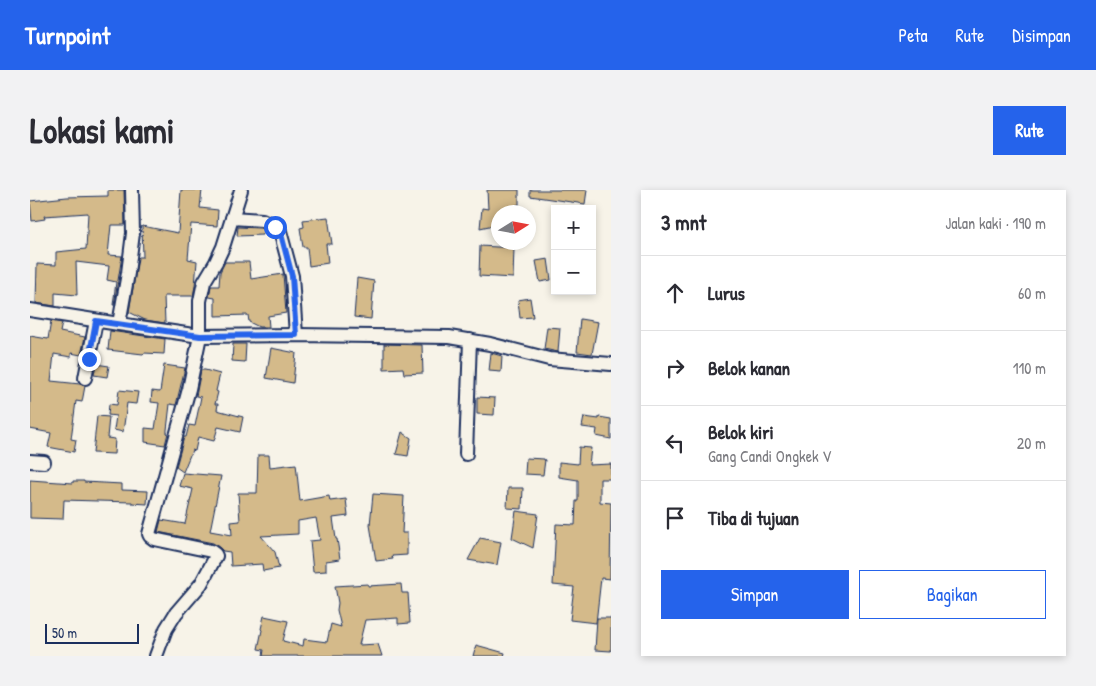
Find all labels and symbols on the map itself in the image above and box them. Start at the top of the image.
north arrow [491,205,536,250]
route start [264,216,287,239]
route end [78,348,101,371]
scale bar [45,621,139,644]

